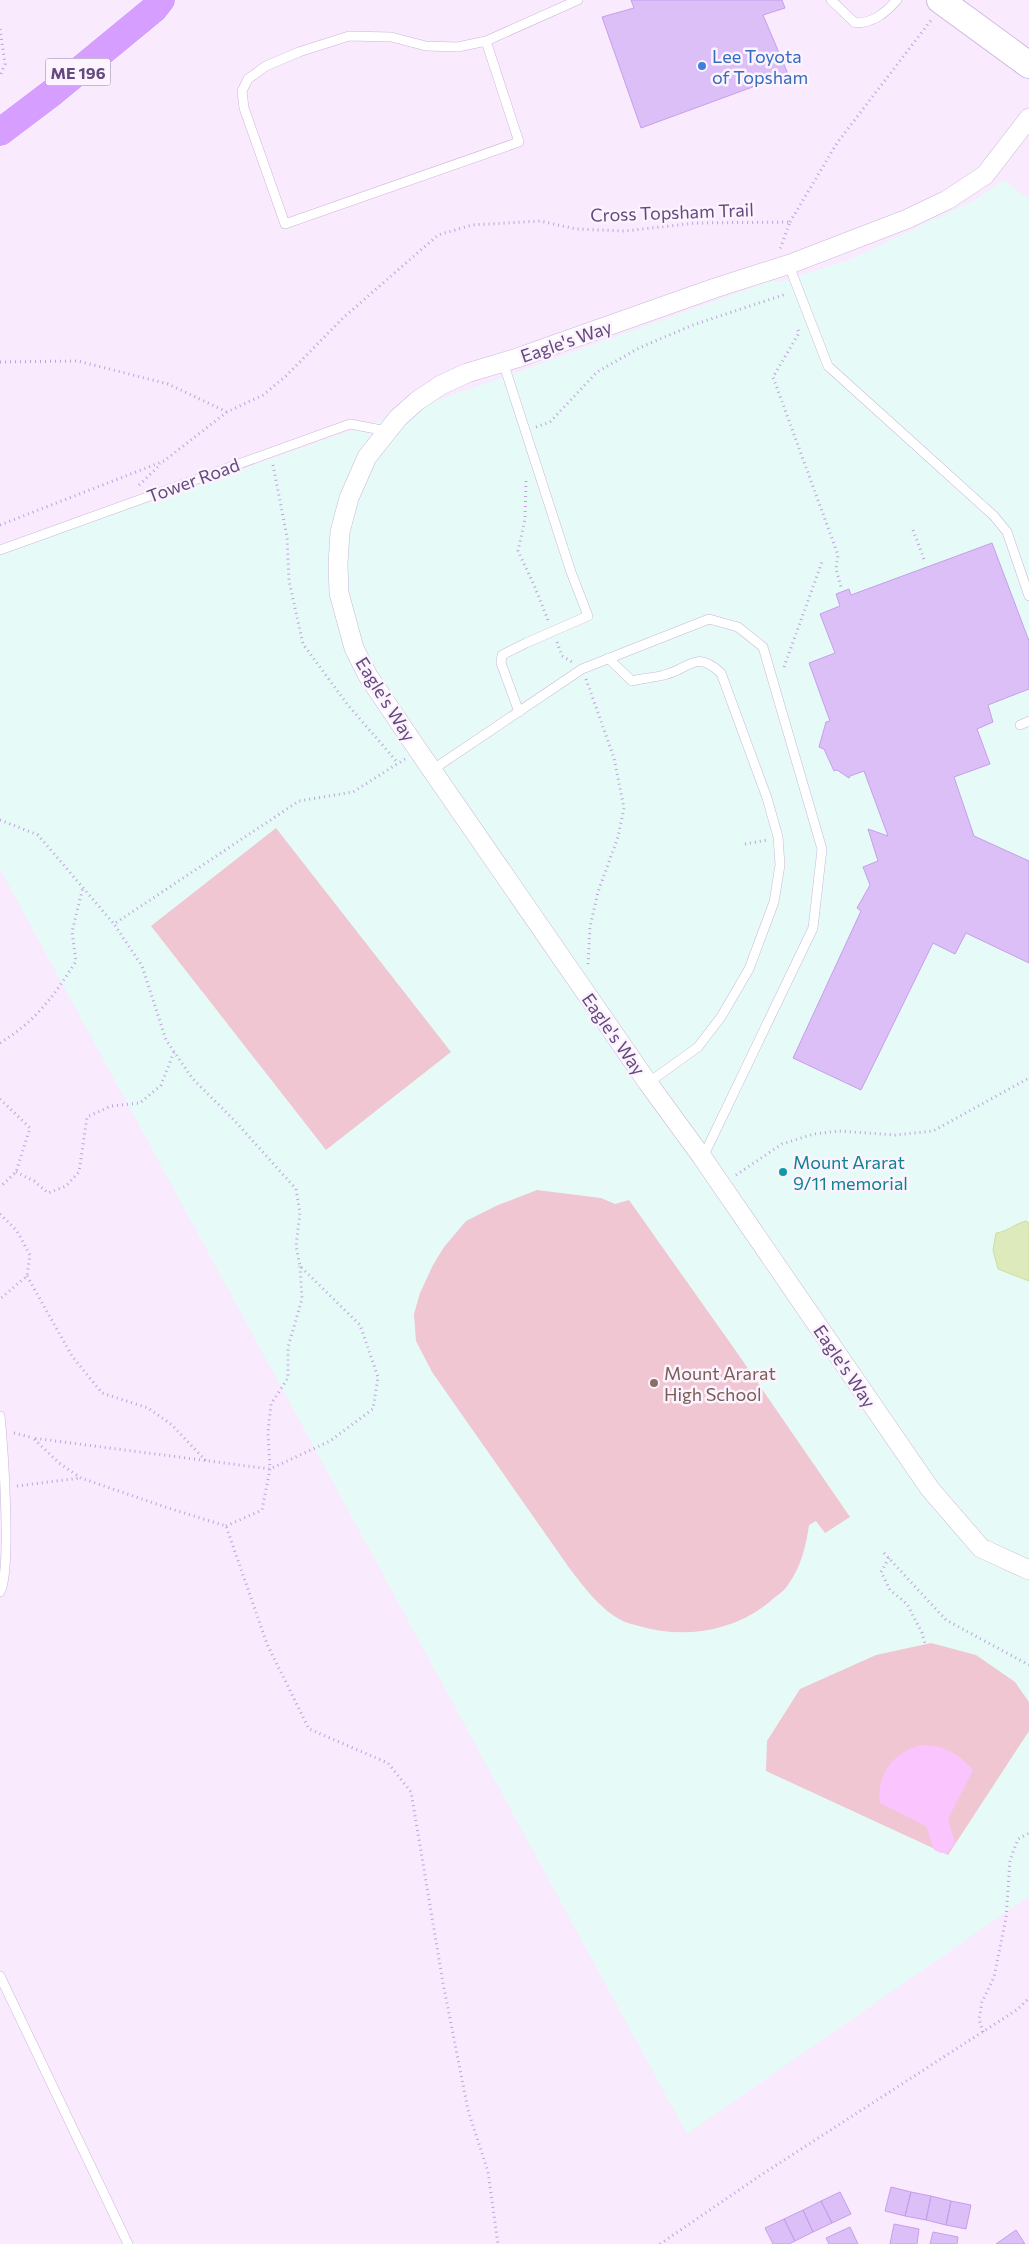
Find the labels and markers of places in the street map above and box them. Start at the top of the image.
place label: Lee Toyota of Topsham [712,45,808,88]
marker: Lee Toyota of Topsham [696,60,708,72]
place label: Mount Ararat 9/11 memorial [793,1151,908,1194]
marker: Mount Ararat 9/11 memorial [777,1166,789,1178]
place label: Mount Ararat High School [664,1362,776,1405]
marker: Mount Ararat High School [648,1377,660,1389]

